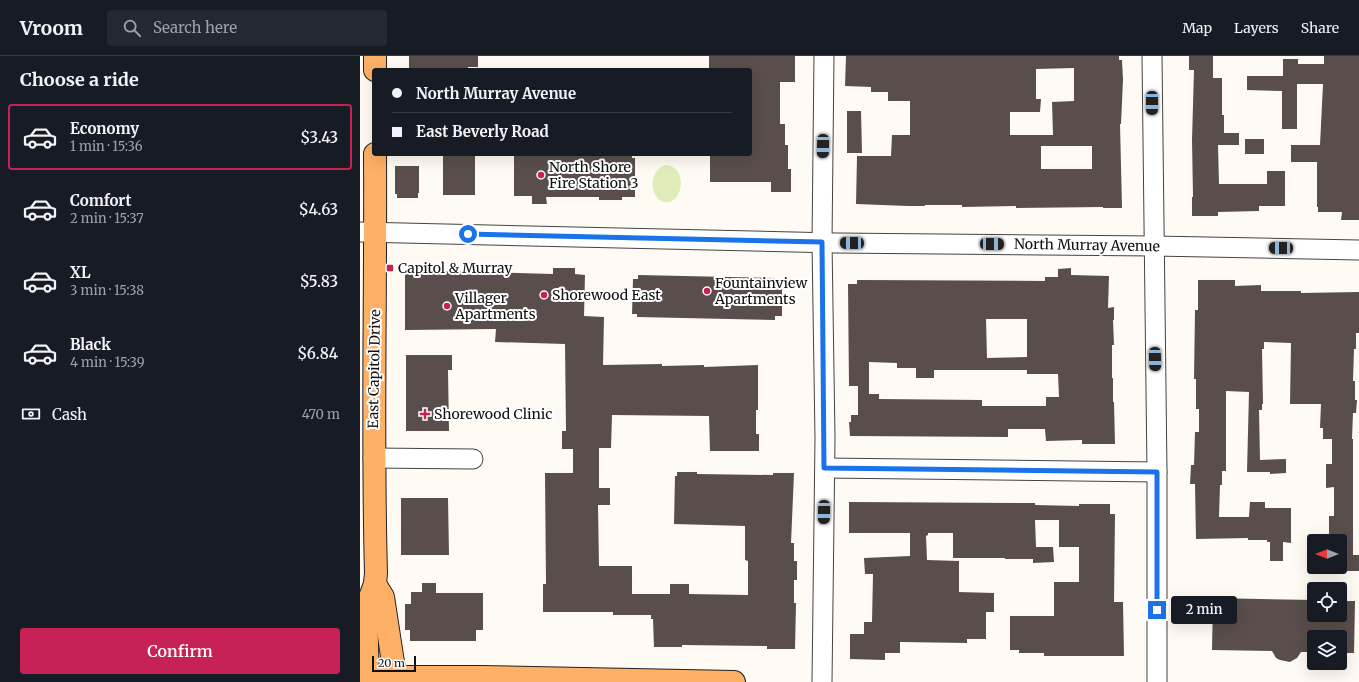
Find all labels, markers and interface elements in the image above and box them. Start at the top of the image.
search box [107,10,387,46]
text: Vroom [20,16,83,40]
icon: search [121,17,143,39]
text: Search here [153,18,237,37]
text: Map [1182,19,1212,37]
text: Layers [1234,19,1279,37]
text: Share [1301,19,1339,37]
text: Choose a ride [20,68,139,91]
text: North Murray Avenue [416,84,576,103]
car [1146,91,1158,115]
icon: car [22,119,58,155]
text: Economy [70,119,139,138]
text: East Beverly Road [416,122,549,141]
text: $3.43 [300,128,338,147]
car [817,134,829,158]
text: 1 min · 15:36 [70,138,143,155]
place label: North Shore Fire Station 3 [549,158,638,192]
marker: North Shore Fire Station 3 [536,170,546,180]
icon: car [22,191,58,227]
text: Comfort [70,191,131,210]
text: $4.63 [299,200,338,219]
text: 2 min · 15:37 [70,210,144,227]
route start [459,225,477,243]
street label: North Murray Avenue [1014,235,1160,255]
car [840,237,864,249]
car [980,238,1004,250]
car [1269,242,1293,254]
place label: Capitol & Murray [398,259,513,277]
icon: car [22,263,58,299]
text: XL [70,263,91,282]
marker: Capitol & Murray [385,263,395,273]
text: $5.83 [300,272,338,291]
place label: Fountainview Apartments [714,274,807,308]
text: 3 min · 15:38 [70,282,144,299]
place label: Shorewood East [552,286,661,304]
marker: Fountainview Apartments [702,286,712,296]
place label: Villager Apartments [454,289,536,323]
marker: Shorewood East [539,290,549,300]
marker: Villager Apartments [442,301,452,311]
street label: East Capitol Drive [364,309,384,429]
icon: car [22,335,58,371]
text: Black [70,335,111,354]
text: $6.84 [297,344,338,363]
car [1149,347,1161,371]
text: 4 min · 15:39 [70,354,145,371]
icon: cash [20,403,42,425]
text: Cash [52,405,87,424]
place label: Shorewood Clinic [434,405,552,423]
text: 470 m [302,406,340,423]
marker: Shorewood Clinic [419,408,431,420]
car [818,500,830,524]
north arrow [1307,534,1347,574]
map controls [1307,534,1347,670]
button: locate [1307,582,1347,622]
callout: 2 min [1171,596,1237,624]
route end [1148,601,1166,619]
text: 2 min [1186,601,1222,618]
button: Confirm [20,628,340,674]
button: layers [1307,630,1347,670]
scale bar [372,654,416,673]
text: 20 m [378,656,405,670]

